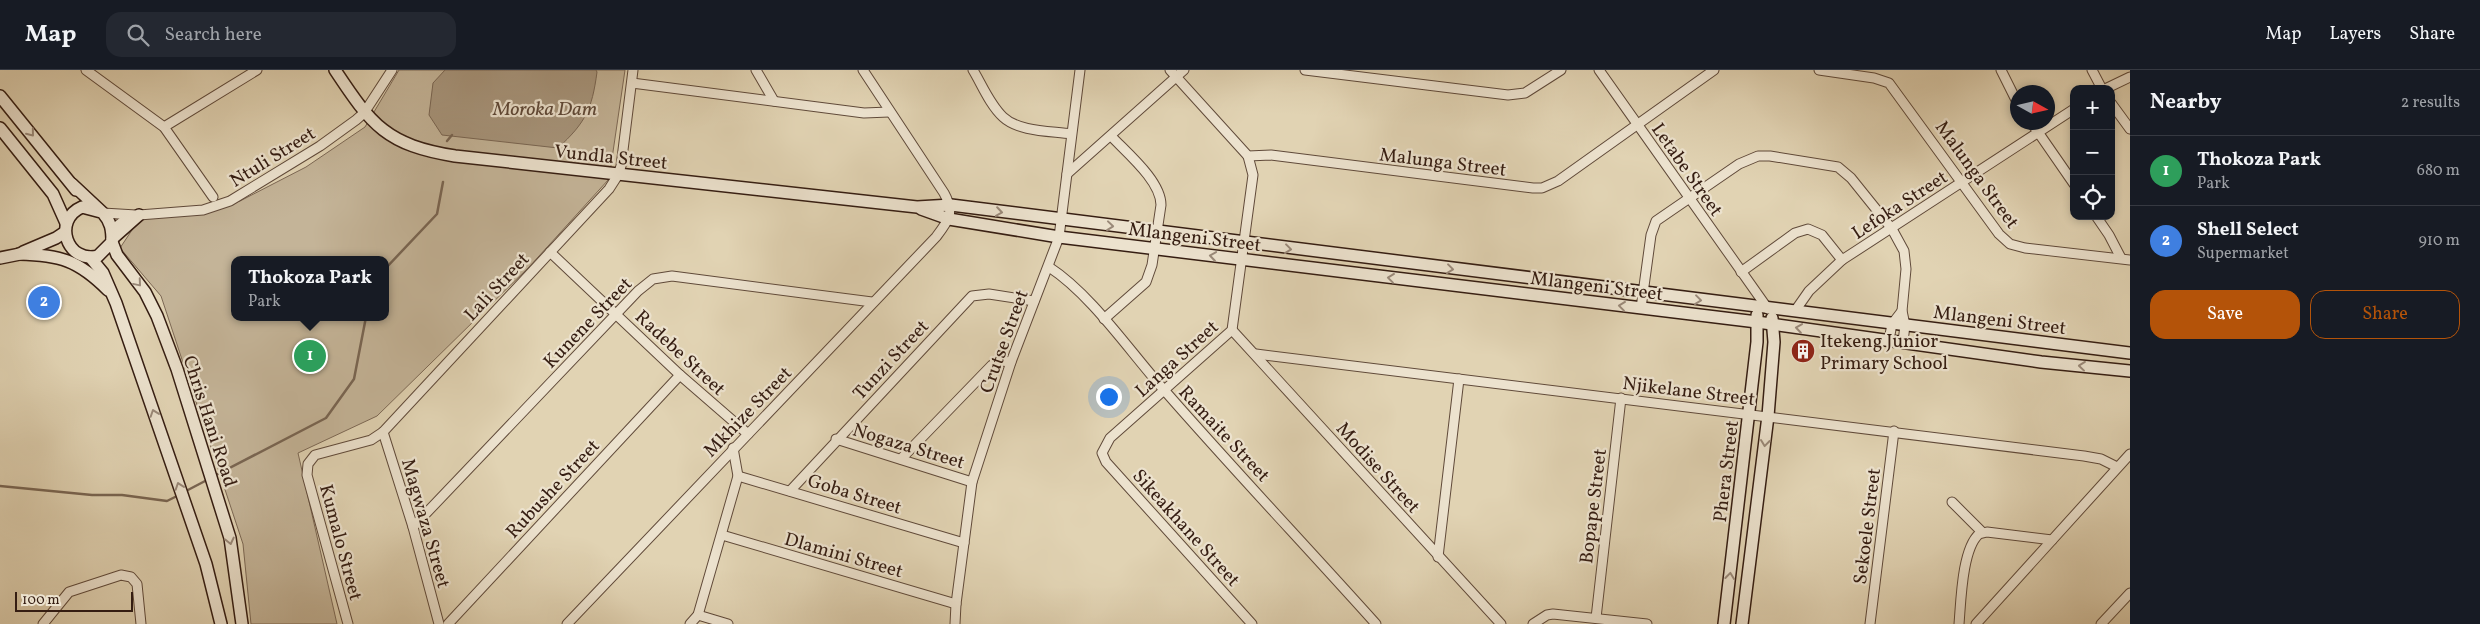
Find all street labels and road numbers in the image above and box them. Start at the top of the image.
street label: Malunga Street [1928,116,2025,235]
street label: Letabe Street [1645,118,1728,222]
street label: Ntuli Street [225,121,321,194]
street label: Vundla Street [553,139,669,177]
street label: Malunga Street [1378,142,1508,184]
street label: Lefoka Street [1847,165,1953,246]
street label: Mlangeni Street [1127,217,1263,259]
street label: Lali Street [459,247,536,327]
street label: Mlangeni Street [1529,266,1665,308]
street label: Kunene Street [538,272,639,375]
street label: Crutse Street [974,286,1036,397]
street label: Mlangeni Street [1932,300,2068,342]
street label: Radebe Street [629,305,731,402]
street label: Tunzi Street [847,314,936,406]
street label: Langa Street [1130,315,1225,404]
street label: Chris Hani Road [176,353,243,491]
street label: Mkhize Street [698,361,799,464]
street label: Njikelane Street [1621,371,1757,413]
street label: Ramaite Street [1172,380,1275,489]
street label: Modise Street [1330,417,1426,520]
street label: Nogaza Street [849,418,968,476]
street label: Phera Street [1708,419,1746,524]
street label: Rubushe Street [501,434,606,545]
street label: Bopape Street [1574,447,1614,565]
street label: Magwaza Street [394,456,456,592]
street label: Sikeakhane Street [1126,464,1246,593]
street label: Sekoele Street [1848,466,1888,586]
street label: Goba Street [804,468,905,522]
street label: Kumalo Street [312,482,368,604]
street label: Dlamini Street [781,527,906,585]

